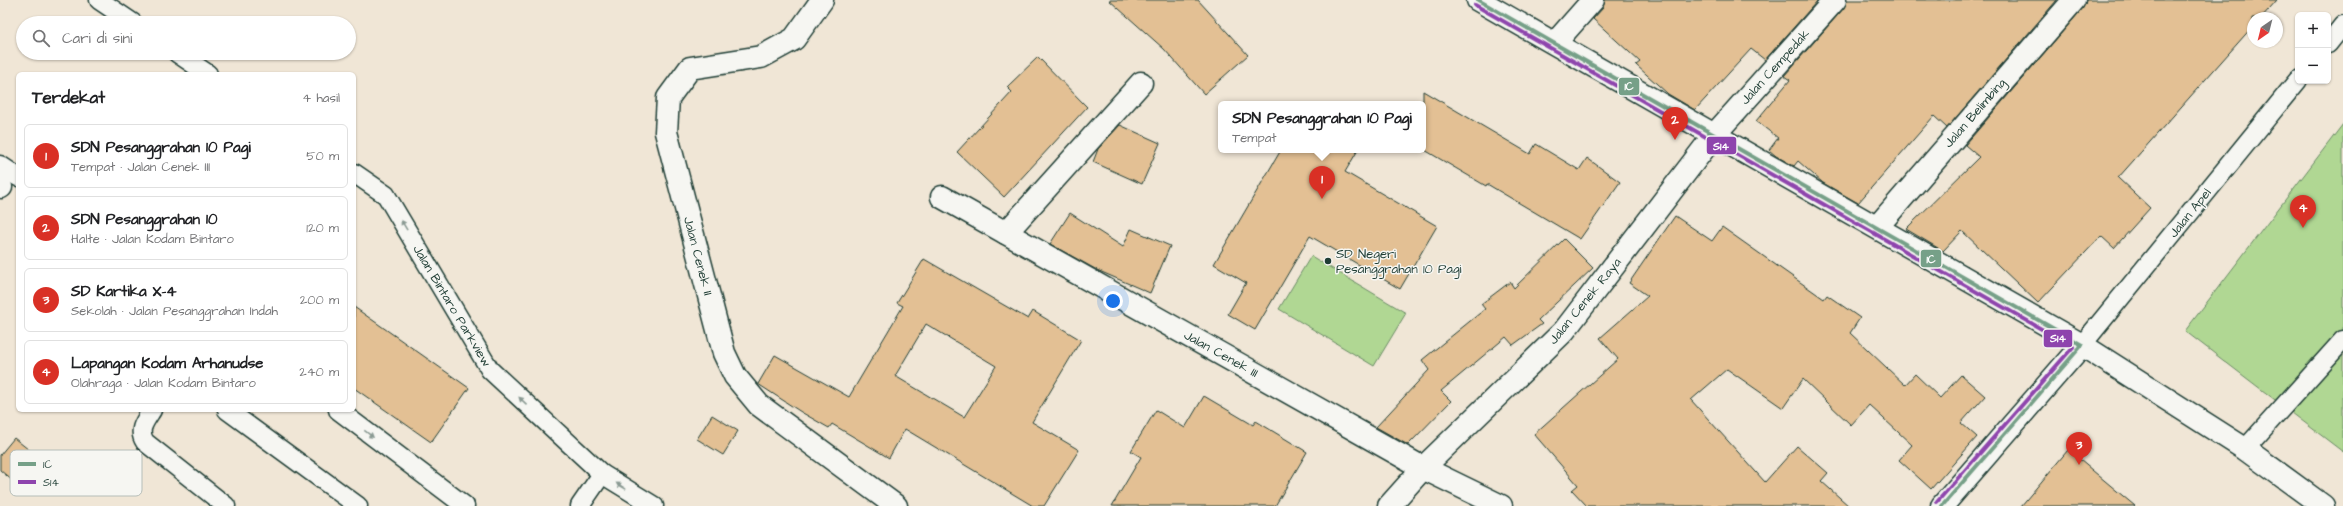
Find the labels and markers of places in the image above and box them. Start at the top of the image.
pin: 2 [1662,107,1688,140]
pin: 1 [1309,166,1335,199]
pin: 4 [2290,195,2316,228]
place label: SD Negeri Pesanggrahan 10 Pagi [1336,245,1462,279]
marker: SD Negeri Pesanggrahan 10 Pagi [1323,256,1333,266]
pin: 3 [2066,432,2092,465]

